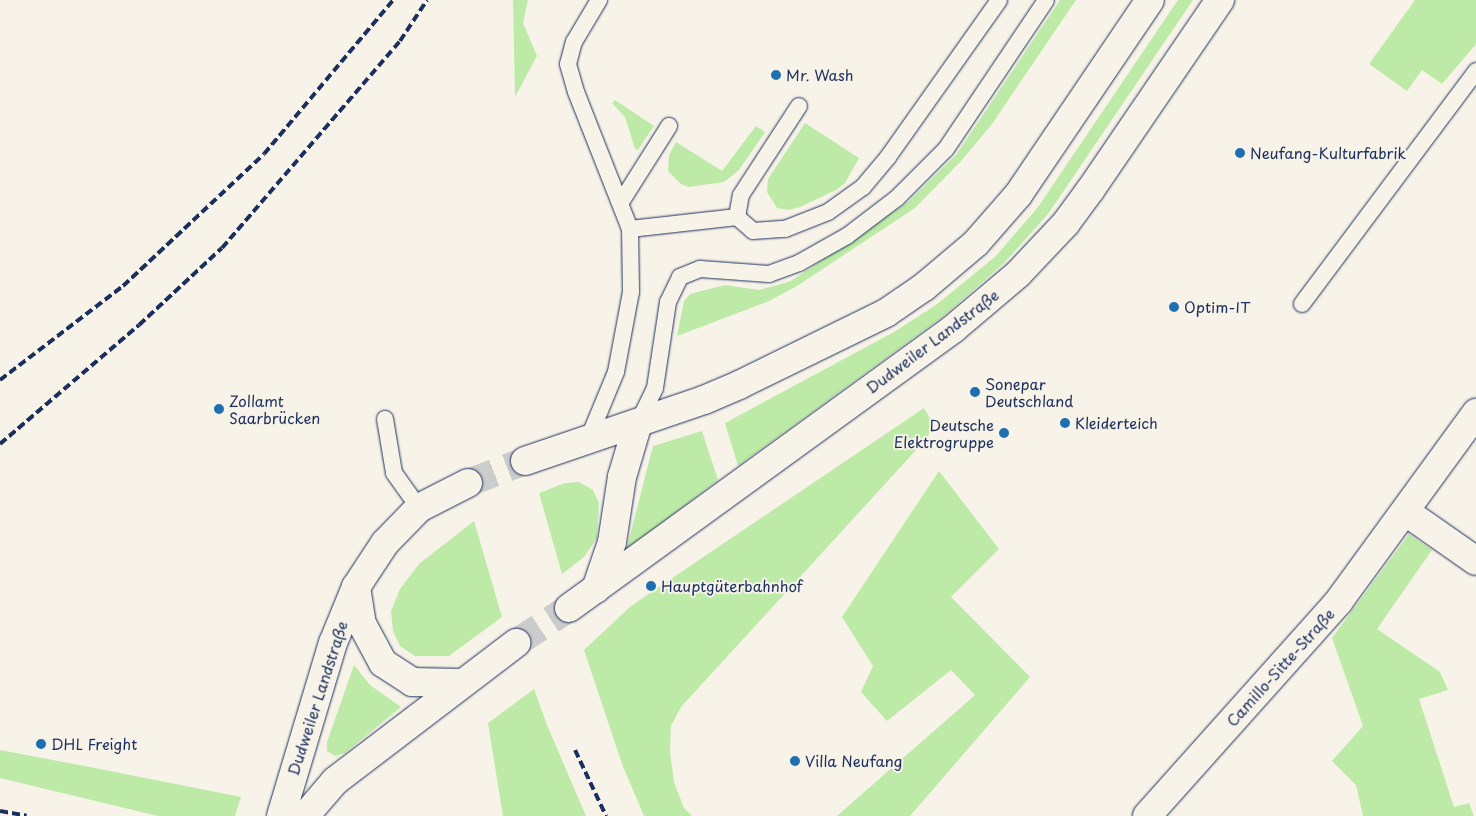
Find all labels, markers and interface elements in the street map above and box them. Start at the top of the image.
place label: Mr. Wash [786,66,854,84]
marker: Mr. Wash [770,69,782,81]
place label: Neufang-Kulturfabrik [1250,144,1406,162]
marker: Neufang-Kulturfabrik [1234,147,1246,159]
street label: Dudweiler Landstraße [862,285,1002,397]
place label: Optim-IT [1184,298,1250,316]
marker: Optim-IT [1168,301,1180,313]
place label: Sonepar Deutschland [985,374,1073,409]
marker: Sonepar Deutschland [969,386,981,398]
place label: Zollamt Saarbrücken [229,391,320,426]
marker: Zollamt Saarbrücken [213,403,225,415]
place label: Kleiderteich [1075,414,1158,432]
place label: Deutsche Elektrogruppe [894,415,994,450]
marker: Kleiderteich [1059,417,1071,429]
marker: Deutsche Elektrogruppe [998,427,1010,439]
place label: Hauptgüterbahnhof [661,577,803,595]
marker: Hauptgüterbahnhof [645,580,657,592]
street label: Camillo-Sitte-Straße [1222,604,1338,730]
street label: Dudweiler Landstraße [283,618,351,778]
place label: DHL Freight [51,735,138,753]
marker: DHL Freight [35,738,47,750]
place label: Villa Neufang [805,752,903,770]
marker: Villa Neufang [789,755,801,767]

